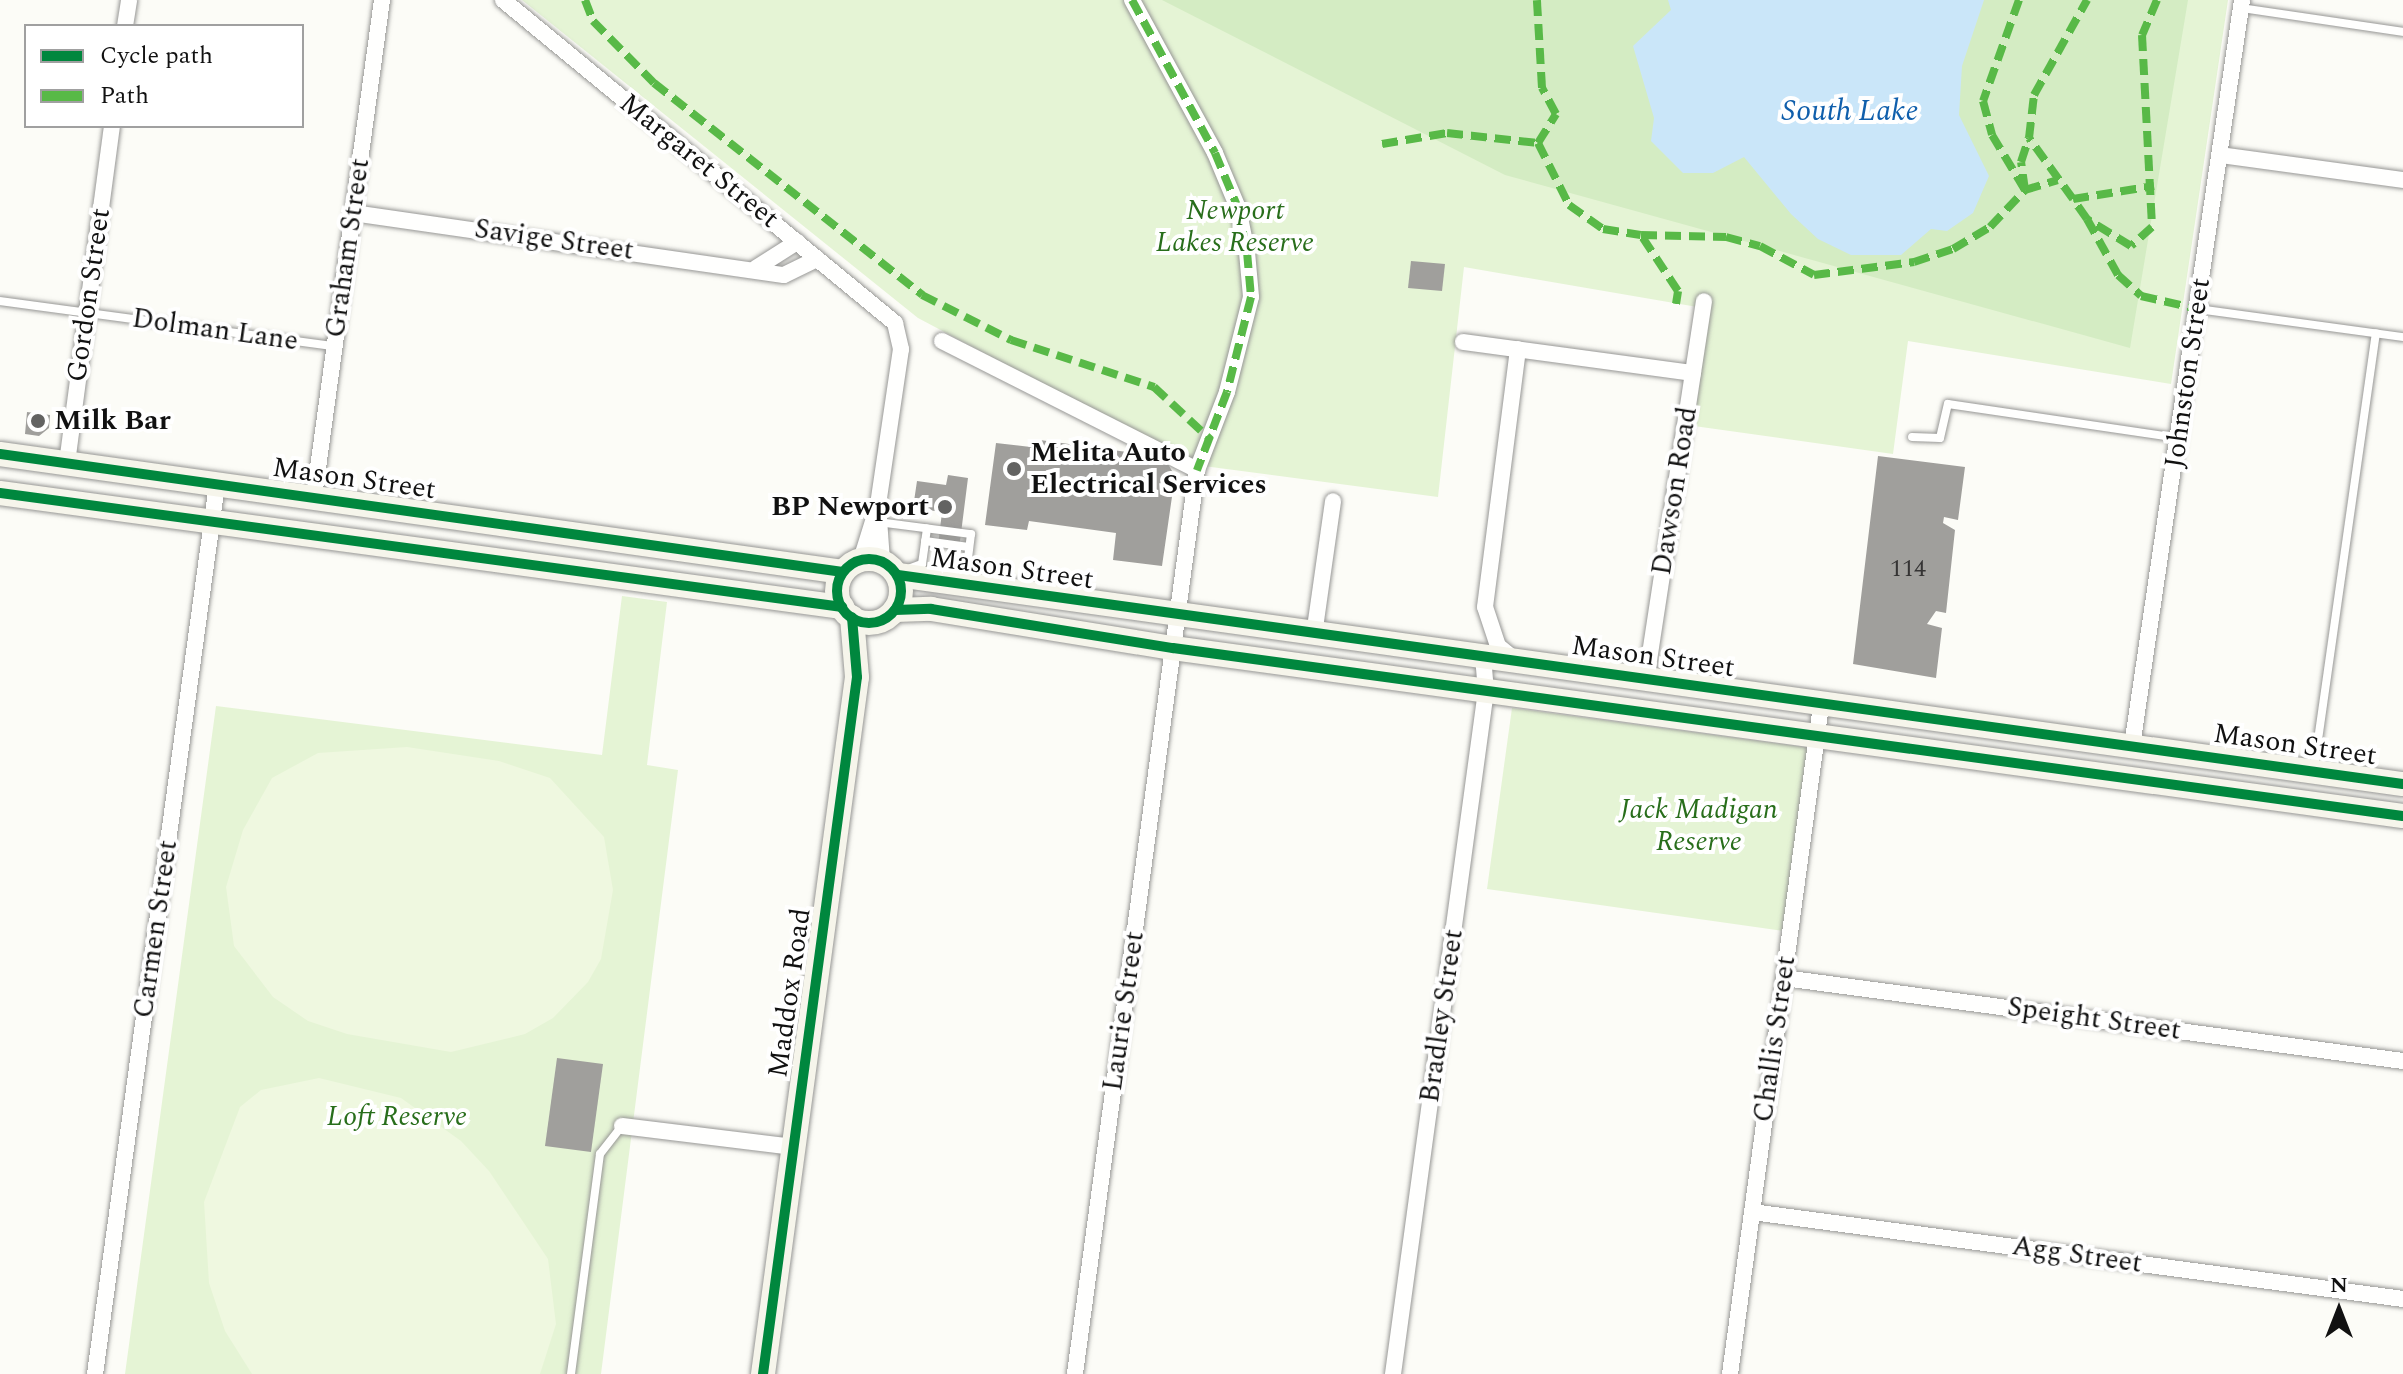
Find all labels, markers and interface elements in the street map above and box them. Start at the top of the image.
legend [24,24,304,128]
text: Cycle path [100,38,213,74]
text: Path [100,78,149,114]
street label: Margaret Street [612,86,786,236]
water label: South Lake [1782,93,1918,129]
street label: Graham Street [319,156,377,340]
park label: Newport Lakes Reserve [1156,194,1314,260]
street label: Gordon Street [60,206,118,384]
street label: Savige Street [472,212,636,268]
street label: Johnston Street [2158,276,2218,470]
street label: Dolman Lane [130,302,300,358]
place label: Milk Bar [54,404,171,438]
street label: Dawson Road [1645,404,1705,578]
marker: Milk Bar [29,412,47,430]
place label: Melita Auto Electrical Services [1030,436,1267,502]
street label: Mason Street [270,451,438,507]
marker: Melita Auto Electrical Services [1005,460,1023,478]
place label: BP Newport [771,490,929,524]
marker: BP Newport [936,498,954,516]
street label: Mason Street [928,541,1096,597]
house number: 114 [1890,556,1926,584]
street label: Mason Street [1569,629,1737,685]
street label: Mason Street [2211,717,2379,773]
park label: Jack Madigan Reserve [1620,793,1778,859]
street label: Carmen Street [127,838,185,1020]
street label: Maddox Road [761,906,819,1080]
street label: Bradley Street [1413,927,1471,1105]
street label: Laurie Street [1096,929,1152,1093]
street label: Challis Street [1747,954,1803,1124]
street label: Speight Street [2005,990,2183,1048]
park label: Loft Reserve [327,1100,467,1134]
street label: Agg Street [2010,1229,2144,1281]
text: N [2330,1269,2348,1302]
north arrow [2299,1270,2379,1350]

